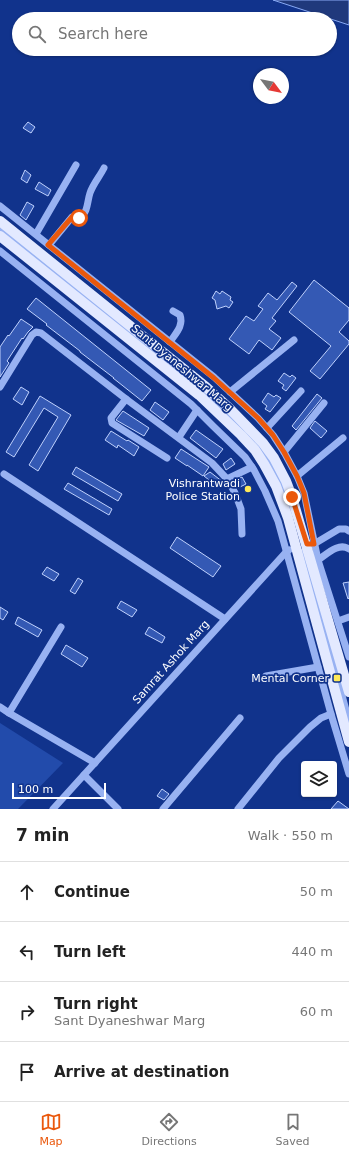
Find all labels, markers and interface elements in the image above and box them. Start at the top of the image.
search box [12,12,337,56]
icon: search [26,23,48,45]
text: Search here [58,25,148,43]
north arrow [253,68,289,104]
route start [70,209,88,227]
street label: Sant Dyaneshwar Marg [129,322,235,414]
place label: Vishrantwadi Police Station [165,477,240,503]
marker: Vishrantwadi Police Station [243,484,253,494]
route end [283,488,301,506]
street label: Samrat Ashok Marg [130,618,212,706]
place label: Mental Corner [251,672,329,685]
marker: Mental Corner [332,673,342,683]
map controls [301,761,337,797]
button: layers [301,761,337,797]
scale bar [12,781,106,800]
text: 100 m [18,783,53,796]
text: 7 min [16,825,69,845]
text: Walk · 550 m [248,828,333,843]
icon: ahead [16,881,38,903]
text: Continue [54,883,130,901]
text: 50 m [300,884,333,899]
icon: left [16,941,38,963]
text: Turn left [54,943,126,961]
text: 440 m [291,944,333,959]
text: Turn right [54,995,138,1013]
icon: right [16,1001,38,1023]
text: 60 m [300,1004,333,1019]
text: Sant Dyaneshwar Marg [54,1013,205,1028]
icon: arrive [16,1061,38,1083]
text: Arrive at destination [54,1063,229,1081]
tab: Map [39,1111,63,1148]
tab: Directions [141,1111,197,1148]
tab: Saved [276,1111,310,1148]

